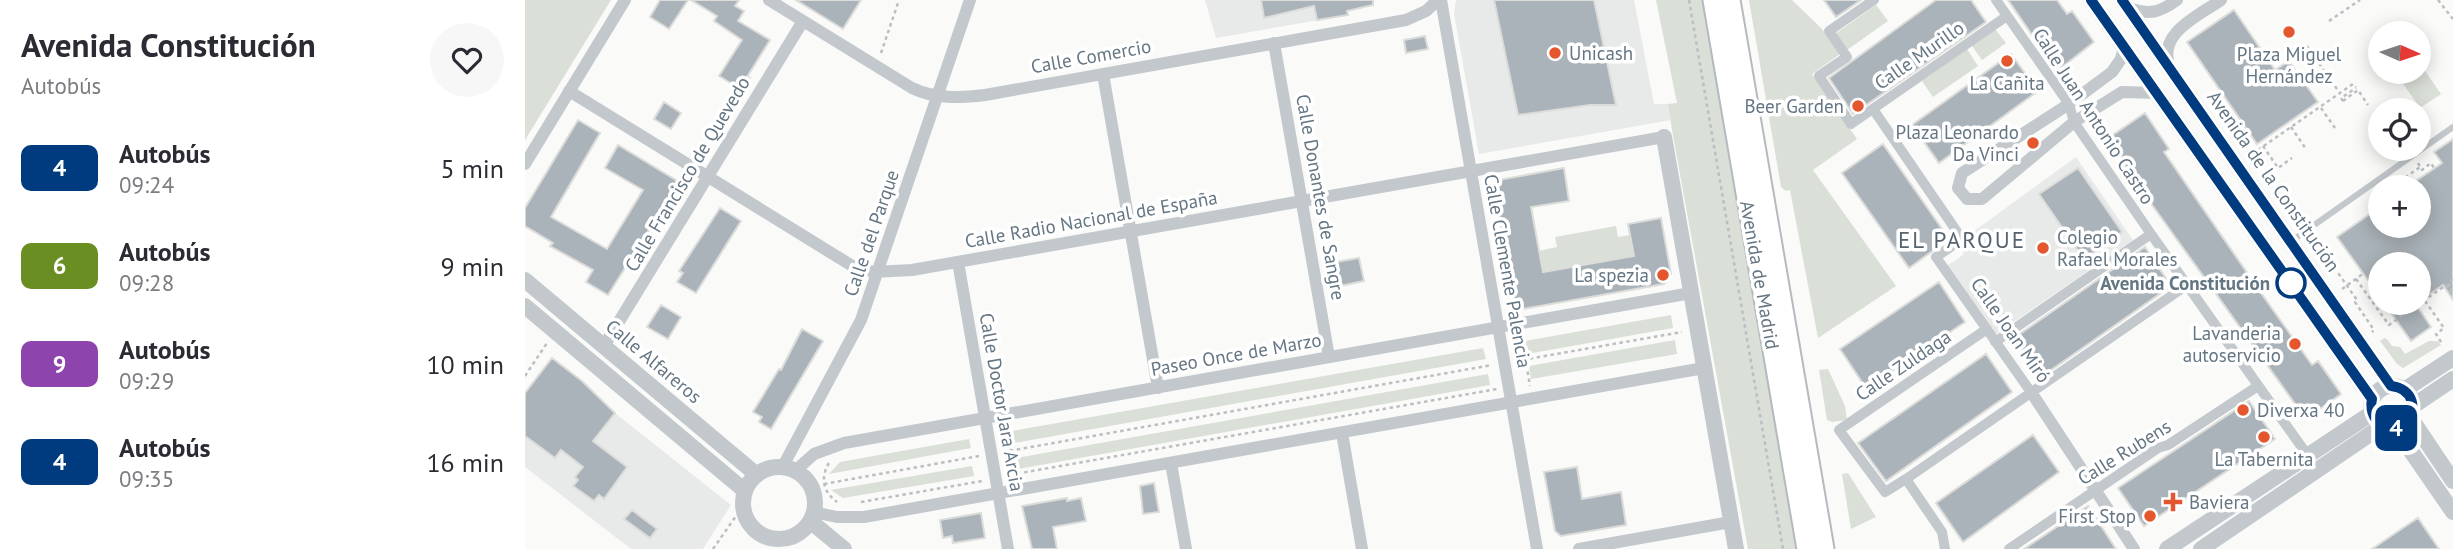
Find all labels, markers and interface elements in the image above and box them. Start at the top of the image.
street label: Calle Murillo [1870,15,1968,95]
north arrow [2368,21,2431,84]
map controls [2368,21,2431,315]
text: Avenida Constitución [21,23,316,66]
button: heart [430,23,504,97]
street label: Calle Juan Antonio Castro [2028,23,2160,209]
marker: Plaza Miguel Hernández [2281,24,2297,40]
street label: Calle Comercio [1029,34,1153,78]
place label: Unicash [1569,41,1633,65]
place label: Plaza Miguel Hernández [2237,42,2342,88]
marker: Unicash [1547,45,1563,61]
marker: La Cañita [1999,53,2015,69]
text: Autobús [21,71,101,100]
place label: La Cañita [1969,71,2045,95]
street label: Calle Francisco de Quevedo [619,72,755,276]
street label: Avenida de la Constitución [2202,86,2346,276]
street label: Calle Donantes de Sangre [1291,92,1351,302]
place label: Beer Garden [1744,94,1844,118]
marker: Beer Garden [1850,98,1866,114]
button: locate [2368,98,2431,161]
place label: Plaza Leonardo Da Vinci [1895,120,2019,166]
marker: Plaza Leonardo Da Vinci [2025,135,2041,151]
text: Autobús [119,137,211,170]
text: 4 [53,152,66,183]
text: 5 min [441,152,504,185]
street label: Calle del Parque [838,167,904,299]
text: 09:24 [119,170,174,199]
street label: Calle Clemente Palencia [1479,172,1537,370]
button: + [2368,175,2431,238]
street label: Calle Radio Nacional de España [963,185,1219,253]
street label: Avenida de Madrid [1735,199,1785,351]
district label: EL PARQUE [1898,225,2026,254]
place label: Colegio Rafael Morales [2057,225,2178,271]
text: Autobús [119,235,211,268]
marker: Colegio Rafael Morales [2035,240,2051,256]
text: 6 [53,250,66,281]
text: 9 min [441,250,504,283]
button: − [2368,252,2431,315]
place label: La spezia [1574,263,1649,287]
marker: La spezia [1655,267,1671,283]
text: 09:28 [119,268,174,297]
marker: Avenida Constitución [2276,268,2306,298]
place label: Avenida Constitución [2100,271,2270,295]
street label: Calle Joan Miró [1966,273,2056,387]
street label: Calle Doctor Jara Arcia [974,311,1030,493]
street label: Calle Alfareros [601,314,707,408]
place label: Lavanderia autoservicio [2183,321,2281,367]
street label: Calle Zuldaga [1851,324,1955,406]
street label: Paseo Once de Marzo [1149,327,1323,381]
text: Autobús [119,333,211,366]
marker: Lavanderia autoservicio [2287,336,2303,352]
text: 9 [53,348,66,379]
text: 10 min [426,348,504,381]
text: 09:29 [119,366,174,395]
place label: Diverxa 40 [2257,398,2345,422]
marker: Diverxa 40 [2235,402,2251,418]
line badge: 4 [2373,405,2419,451]
text: 4 [2389,412,2403,443]
street label: Calle Rubens [2073,414,2175,490]
marker: La Tabernita [2256,429,2272,445]
text: Autobús [119,431,211,464]
text: 4 [53,446,66,477]
text: 16 min [426,446,504,479]
place label: La Tabernita [2214,447,2314,471]
text: 09:35 [119,464,174,493]
place label: Baviera [2189,490,2249,514]
marker: Baviera [2163,492,2183,512]
place label: First Stop [2058,504,2136,528]
marker: First Stop [2142,508,2158,524]

